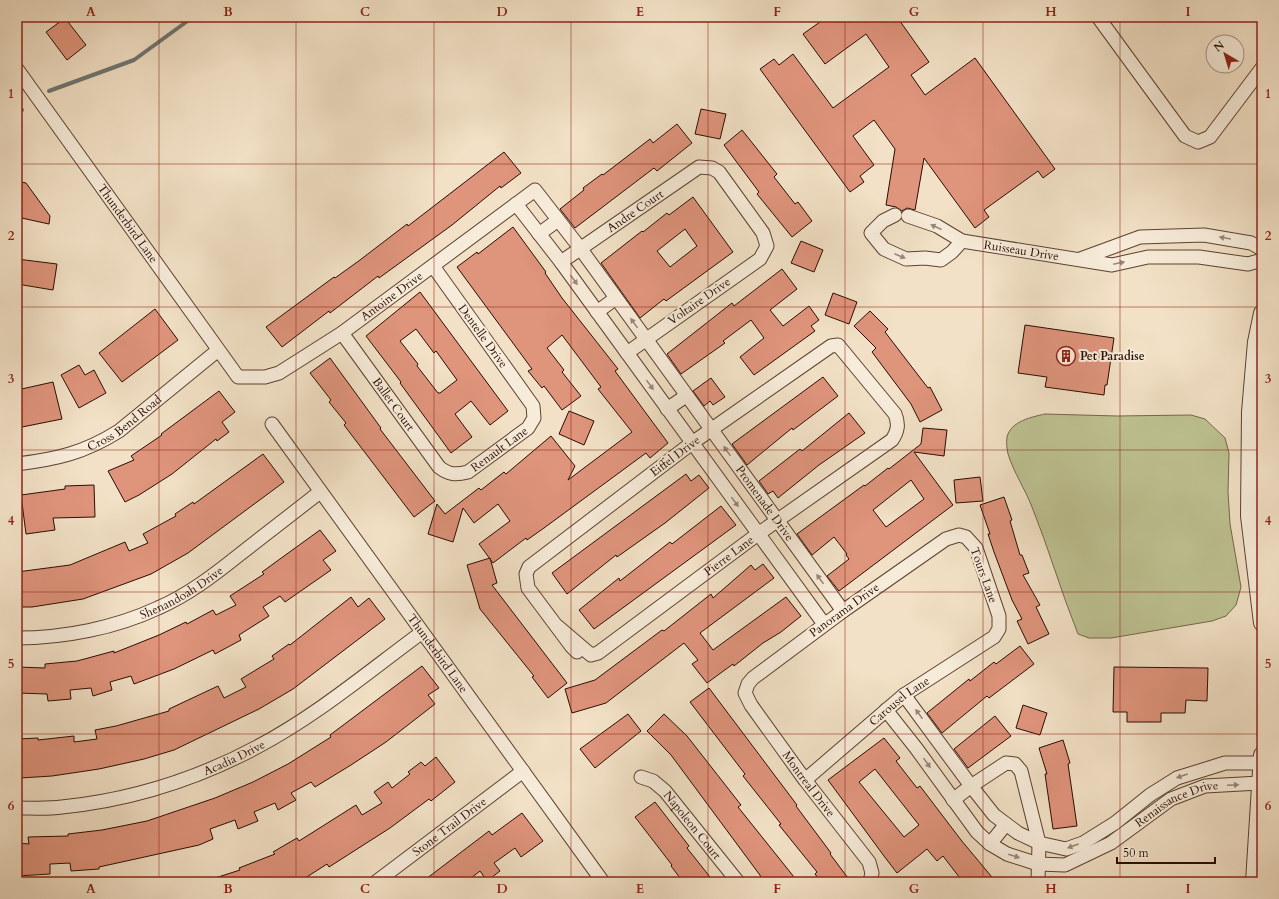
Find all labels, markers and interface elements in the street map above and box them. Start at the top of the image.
text: A [86,3,96,21]
text: B [223,3,233,21]
text: C [360,3,370,21]
text: D [496,3,508,21]
text: E [636,3,644,21]
text: F [773,3,781,21]
text: G [909,3,920,21]
text: H [1045,3,1057,21]
text: I [1185,3,1191,21]
north arrow [1205,34,1245,74]
text: N [1211,37,1228,55]
text: 1 [8,85,14,103]
text: 1 [1265,85,1271,103]
street label: Thunderbird Lane [94,181,162,266]
street label: Andre Court [604,186,667,236]
one-way arrow [929,223,941,229]
text: 2 [8,227,15,245]
text: 2 [1265,227,1272,245]
one-way arrow [1219,235,1231,241]
street label: Ruisseau Drive [983,237,1060,264]
one-way arrow [895,254,907,260]
one-way arrow [1113,260,1125,266]
street label: Antoine Drive [357,268,426,325]
street label: Voltaire Drive [665,274,733,328]
one-way arrow [570,275,578,285]
street label: Dentelle Drive [454,301,512,371]
one-way arrow [630,318,638,329]
building icon: Pet Paradise [1055,345,1077,367]
place label: Pet Paradise [1080,348,1145,364]
text: 3 [8,370,15,388]
text: 3 [1265,370,1272,388]
street label: Ballet Court [369,374,419,434]
one-way arrow [646,380,654,390]
street label: Cross Bend Road [85,391,165,455]
street label: Renault Lane [467,423,531,475]
street label: Eiffel Drive [647,432,703,480]
one-way arrow [723,446,731,457]
street label: Promenade Drive [732,462,798,544]
one-way arrow [731,496,739,507]
text: 4 [8,512,15,530]
text: 4 [1265,512,1272,530]
street label: Pierre Lane [701,532,757,579]
street label: Tours Lane [967,545,1001,605]
street label: Shenandoah Drive [137,562,226,623]
one-way arrow [816,574,824,584]
street label: Panorama Drive [806,579,882,641]
street label: Thunderbird Lane [404,611,472,696]
text: 5 [8,655,14,673]
text: 5 [1265,655,1271,673]
street label: Carousel Lane [866,673,932,730]
one-way arrow [915,709,923,720]
street label: Acadia Drive [201,736,268,779]
street label: Montreal Drive [779,748,839,820]
one-way arrow [923,758,931,768]
one-way arrow [1175,774,1187,780]
street label: Renaissance Drive [1132,777,1219,831]
one-way arrow [1227,781,1239,788]
street label: Napoleon Court [660,787,725,863]
street label: Stone Trail Drive [409,793,490,860]
text: 6 [8,797,15,815]
text: 6 [1265,797,1272,815]
scale bar [1117,839,1215,865]
one-way arrow [1067,844,1079,850]
text: 50 m [1123,845,1150,861]
one-way arrow [1009,853,1021,859]
text: A [86,880,96,898]
text: B [223,880,233,898]
text: C [360,880,370,898]
text: D [496,880,508,898]
text: E [636,880,644,898]
text: F [773,880,781,898]
text: G [909,880,920,898]
text: H [1045,880,1057,898]
text: I [1185,880,1191,898]

